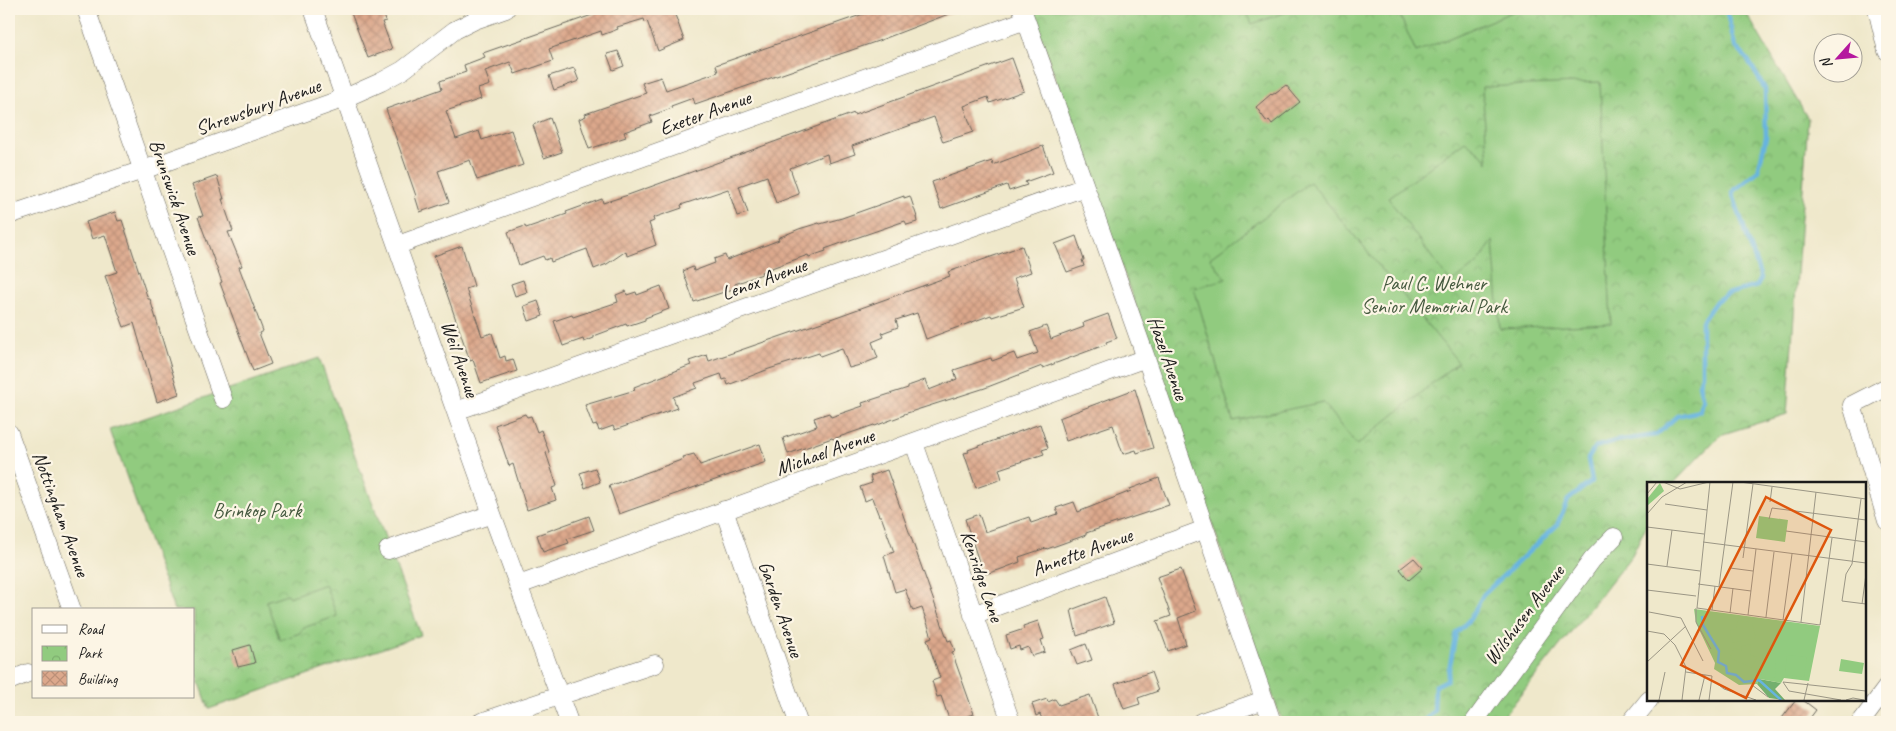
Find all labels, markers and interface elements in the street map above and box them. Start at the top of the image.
north arrow [1814,32,1864,82]
text: N [1816,54,1836,71]
street label: Shrewsbury Avenue [192,72,325,141]
street label: Exeter Avenue [656,84,755,141]
street label: Brunswick Avenue [144,136,207,259]
street label: Lenox Avenue [718,252,811,306]
park label: Paul C. Wehner Senior Memorial Park [1361,271,1508,319]
street label: Hazel Avenue [1142,313,1194,405]
street label: Weil Avenue [435,318,485,402]
street label: Michael Avenue [772,422,879,481]
street label: Nottingham Avenue [27,448,96,581]
inset map [1647,482,1866,701]
park label: Brinkop Park [213,498,303,523]
street label: Annette Avenue [1028,522,1137,582]
street label: Kenridge Lane [955,527,1010,626]
street label: Garden Avenue [753,558,810,662]
street label: Wilshusen Avenue [1478,559,1571,670]
legend [32,608,195,698]
text: Road [78,620,105,639]
text: Park [78,644,103,663]
text: Building [78,670,118,689]

